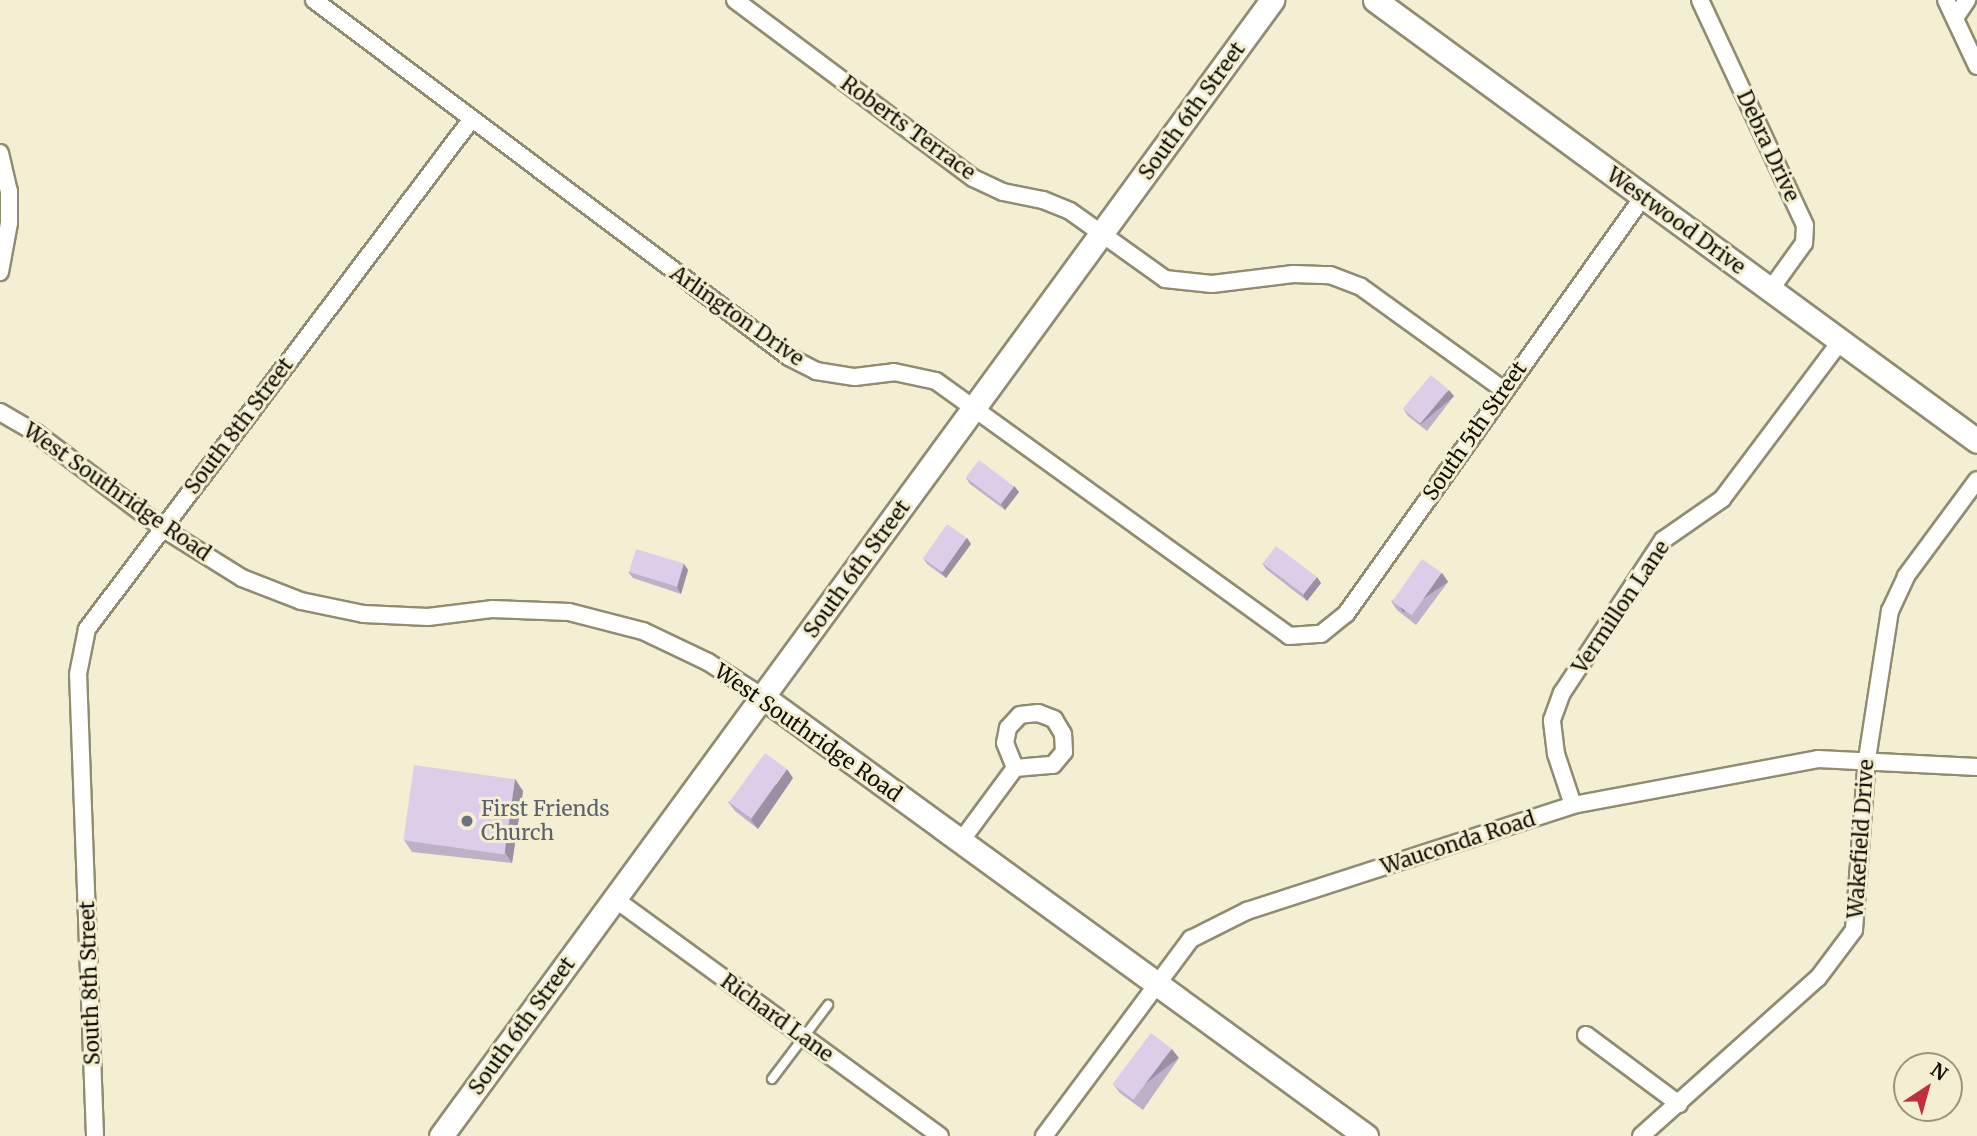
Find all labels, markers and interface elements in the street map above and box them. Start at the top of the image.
street label: South 6th Street [1134,37,1250,185]
street label: Roberts Terrace [836,71,980,185]
street label: Debra Drive [1731,86,1805,206]
street label: Westwood Drive [1602,162,1750,280]
street label: Arlington Drive [665,261,809,371]
street label: South 8th Street [179,353,299,499]
street label: South 5th Street [1418,357,1532,505]
street label: West Southridge Road [19,418,215,566]
street label: South 6th Street [799,495,915,643]
street label: Vermillon Lane [1567,536,1675,678]
street label: West Southridge Road [710,659,906,807]
street label: Wakefield Drive [1843,759,1879,919]
place label: First Friends Church [481,796,609,846]
street label: Wauconda Road [1378,806,1538,880]
marker: First Friends Church [459,813,475,829]
street label: South 8th Street [75,900,105,1066]
street label: South 6th Street [464,952,580,1100]
street label: Richard Lane [716,969,838,1067]
north arrow [1893,1052,1963,1122]
text: N [1926,1058,1952,1086]

